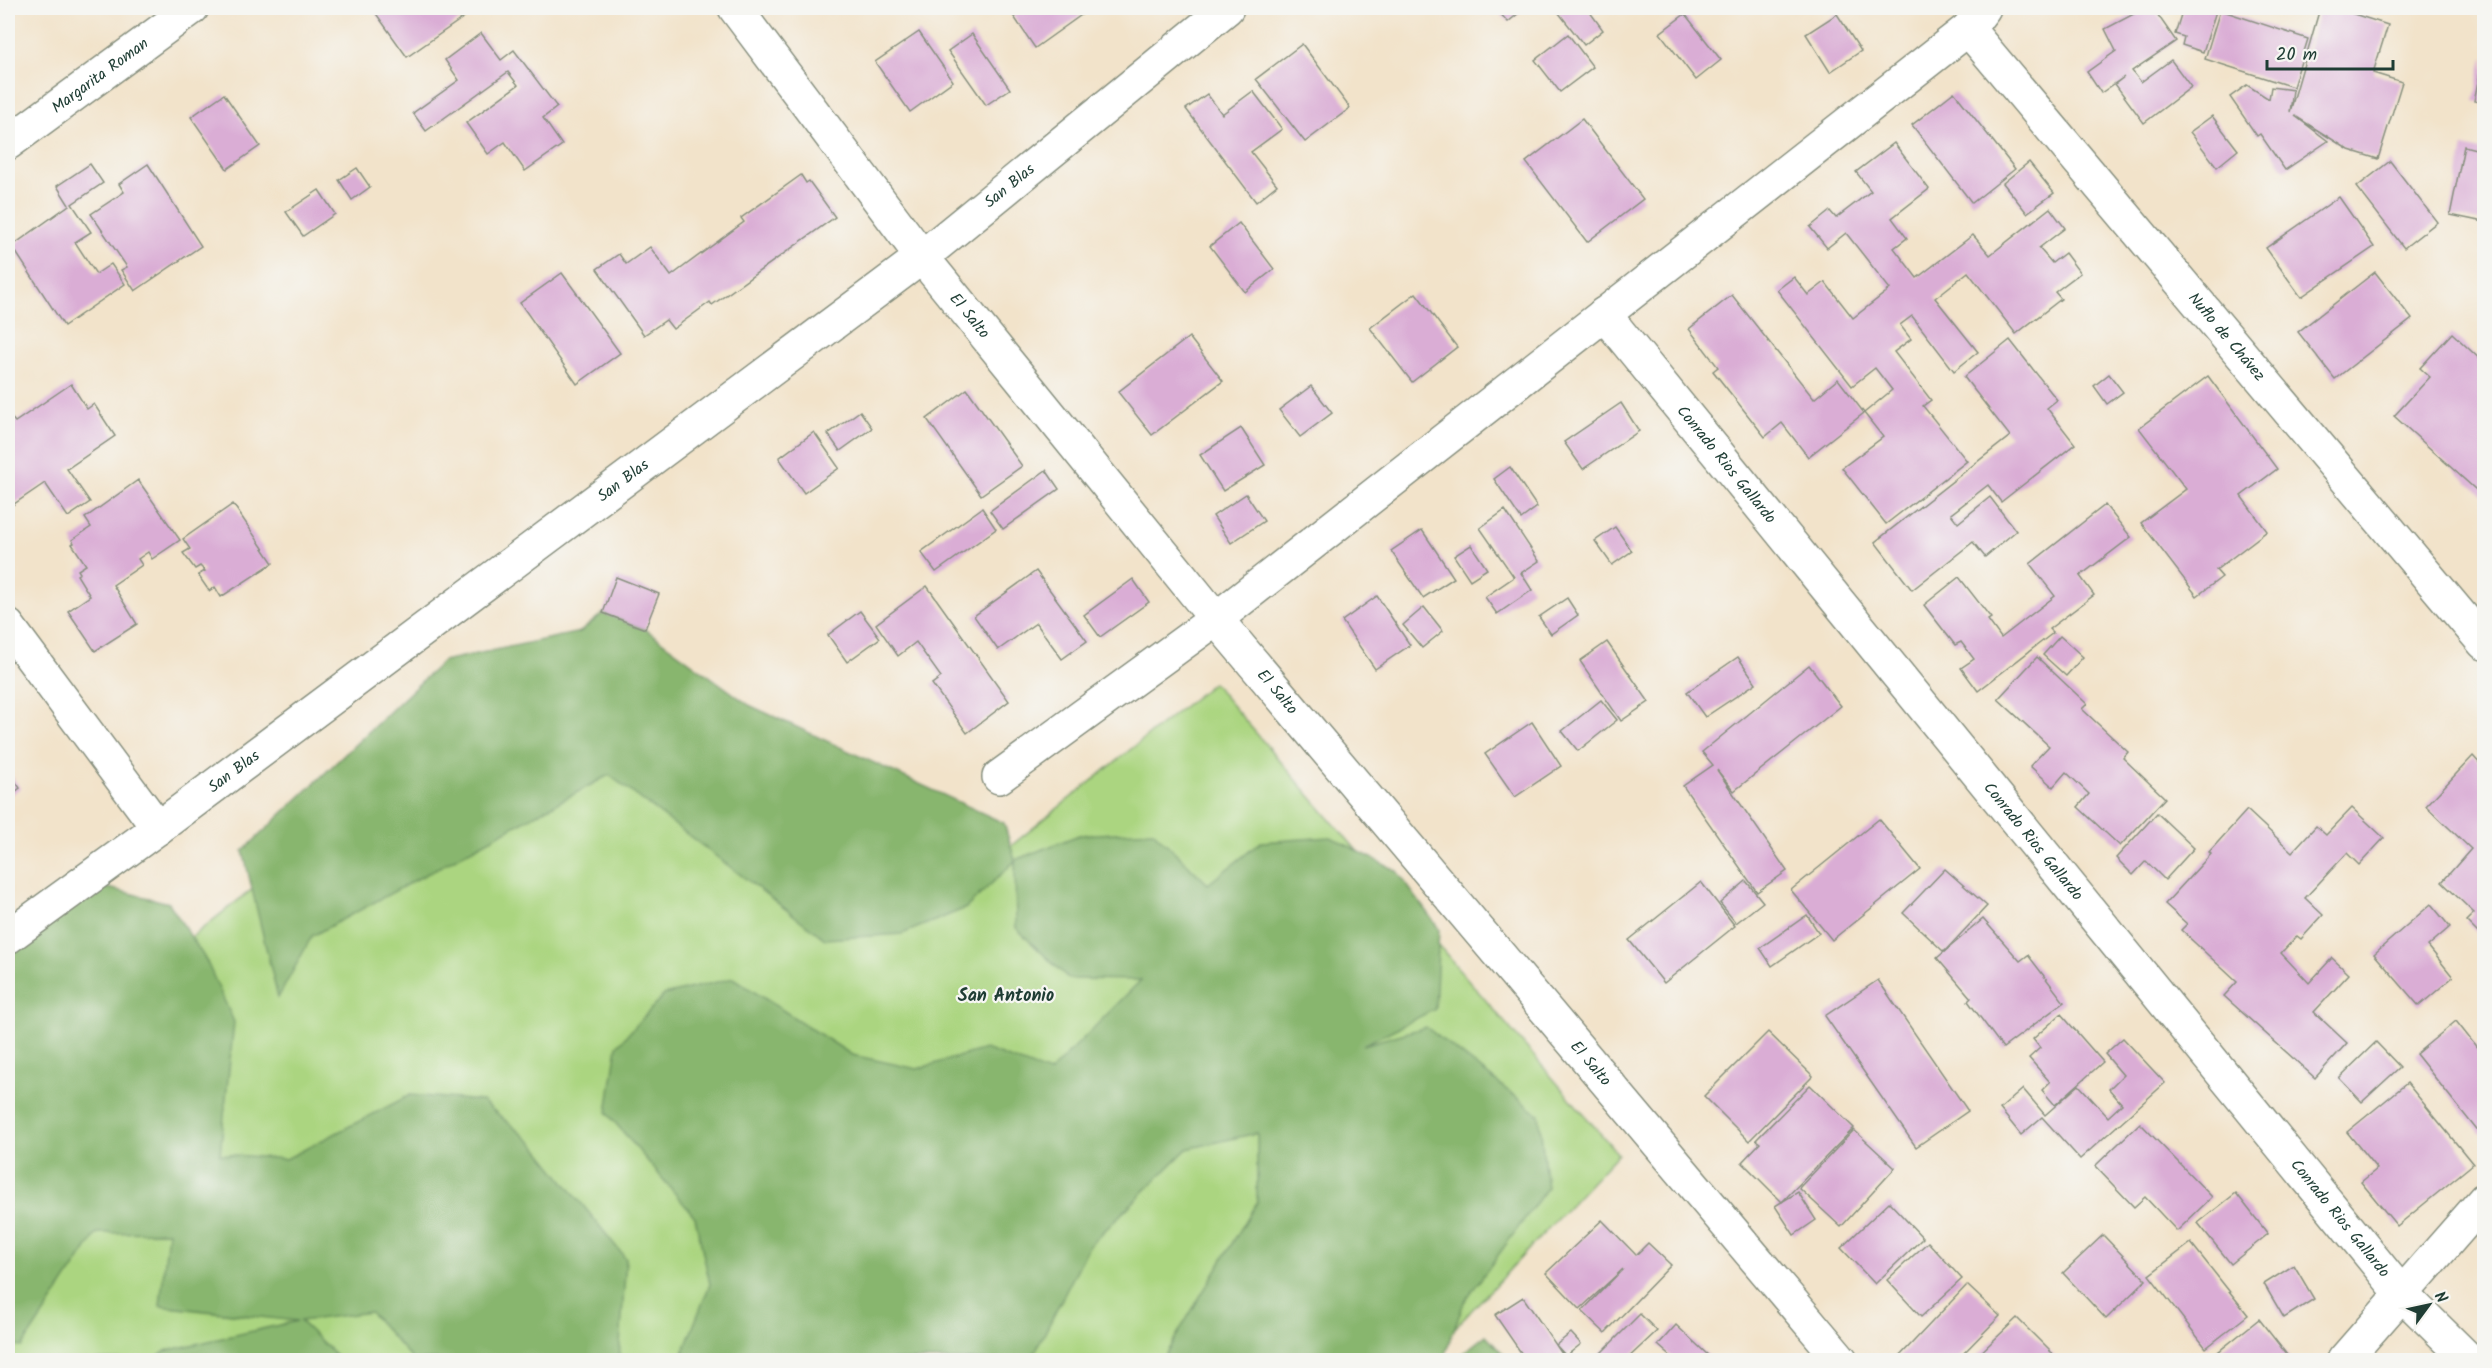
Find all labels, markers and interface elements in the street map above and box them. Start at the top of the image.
street label: Margarita Roman [46,31,154,120]
scale bar [2267,33,2393,71]
text: 20 m [2276,41,2317,70]
street label: San Blas [978,157,1040,214]
street label: El Salto [943,287,996,344]
street label: Nuflo de Chávez [2182,287,2271,387]
street label: Conrado Rios Gallardo [1670,400,1782,529]
street label: San Blas [592,453,654,508]
street label: El Salto [1251,663,1304,720]
street label: San Blas [202,743,265,799]
street label: Conrado Rios Gallardo [1977,777,2089,906]
district label: San Antonio [958,982,1054,1011]
street label: El Salto [1564,1035,1617,1092]
street label: Conrado Rios Gallardo [2284,1153,2396,1283]
north arrow [2399,1275,2459,1335]
text: N [2427,1287,2454,1309]

